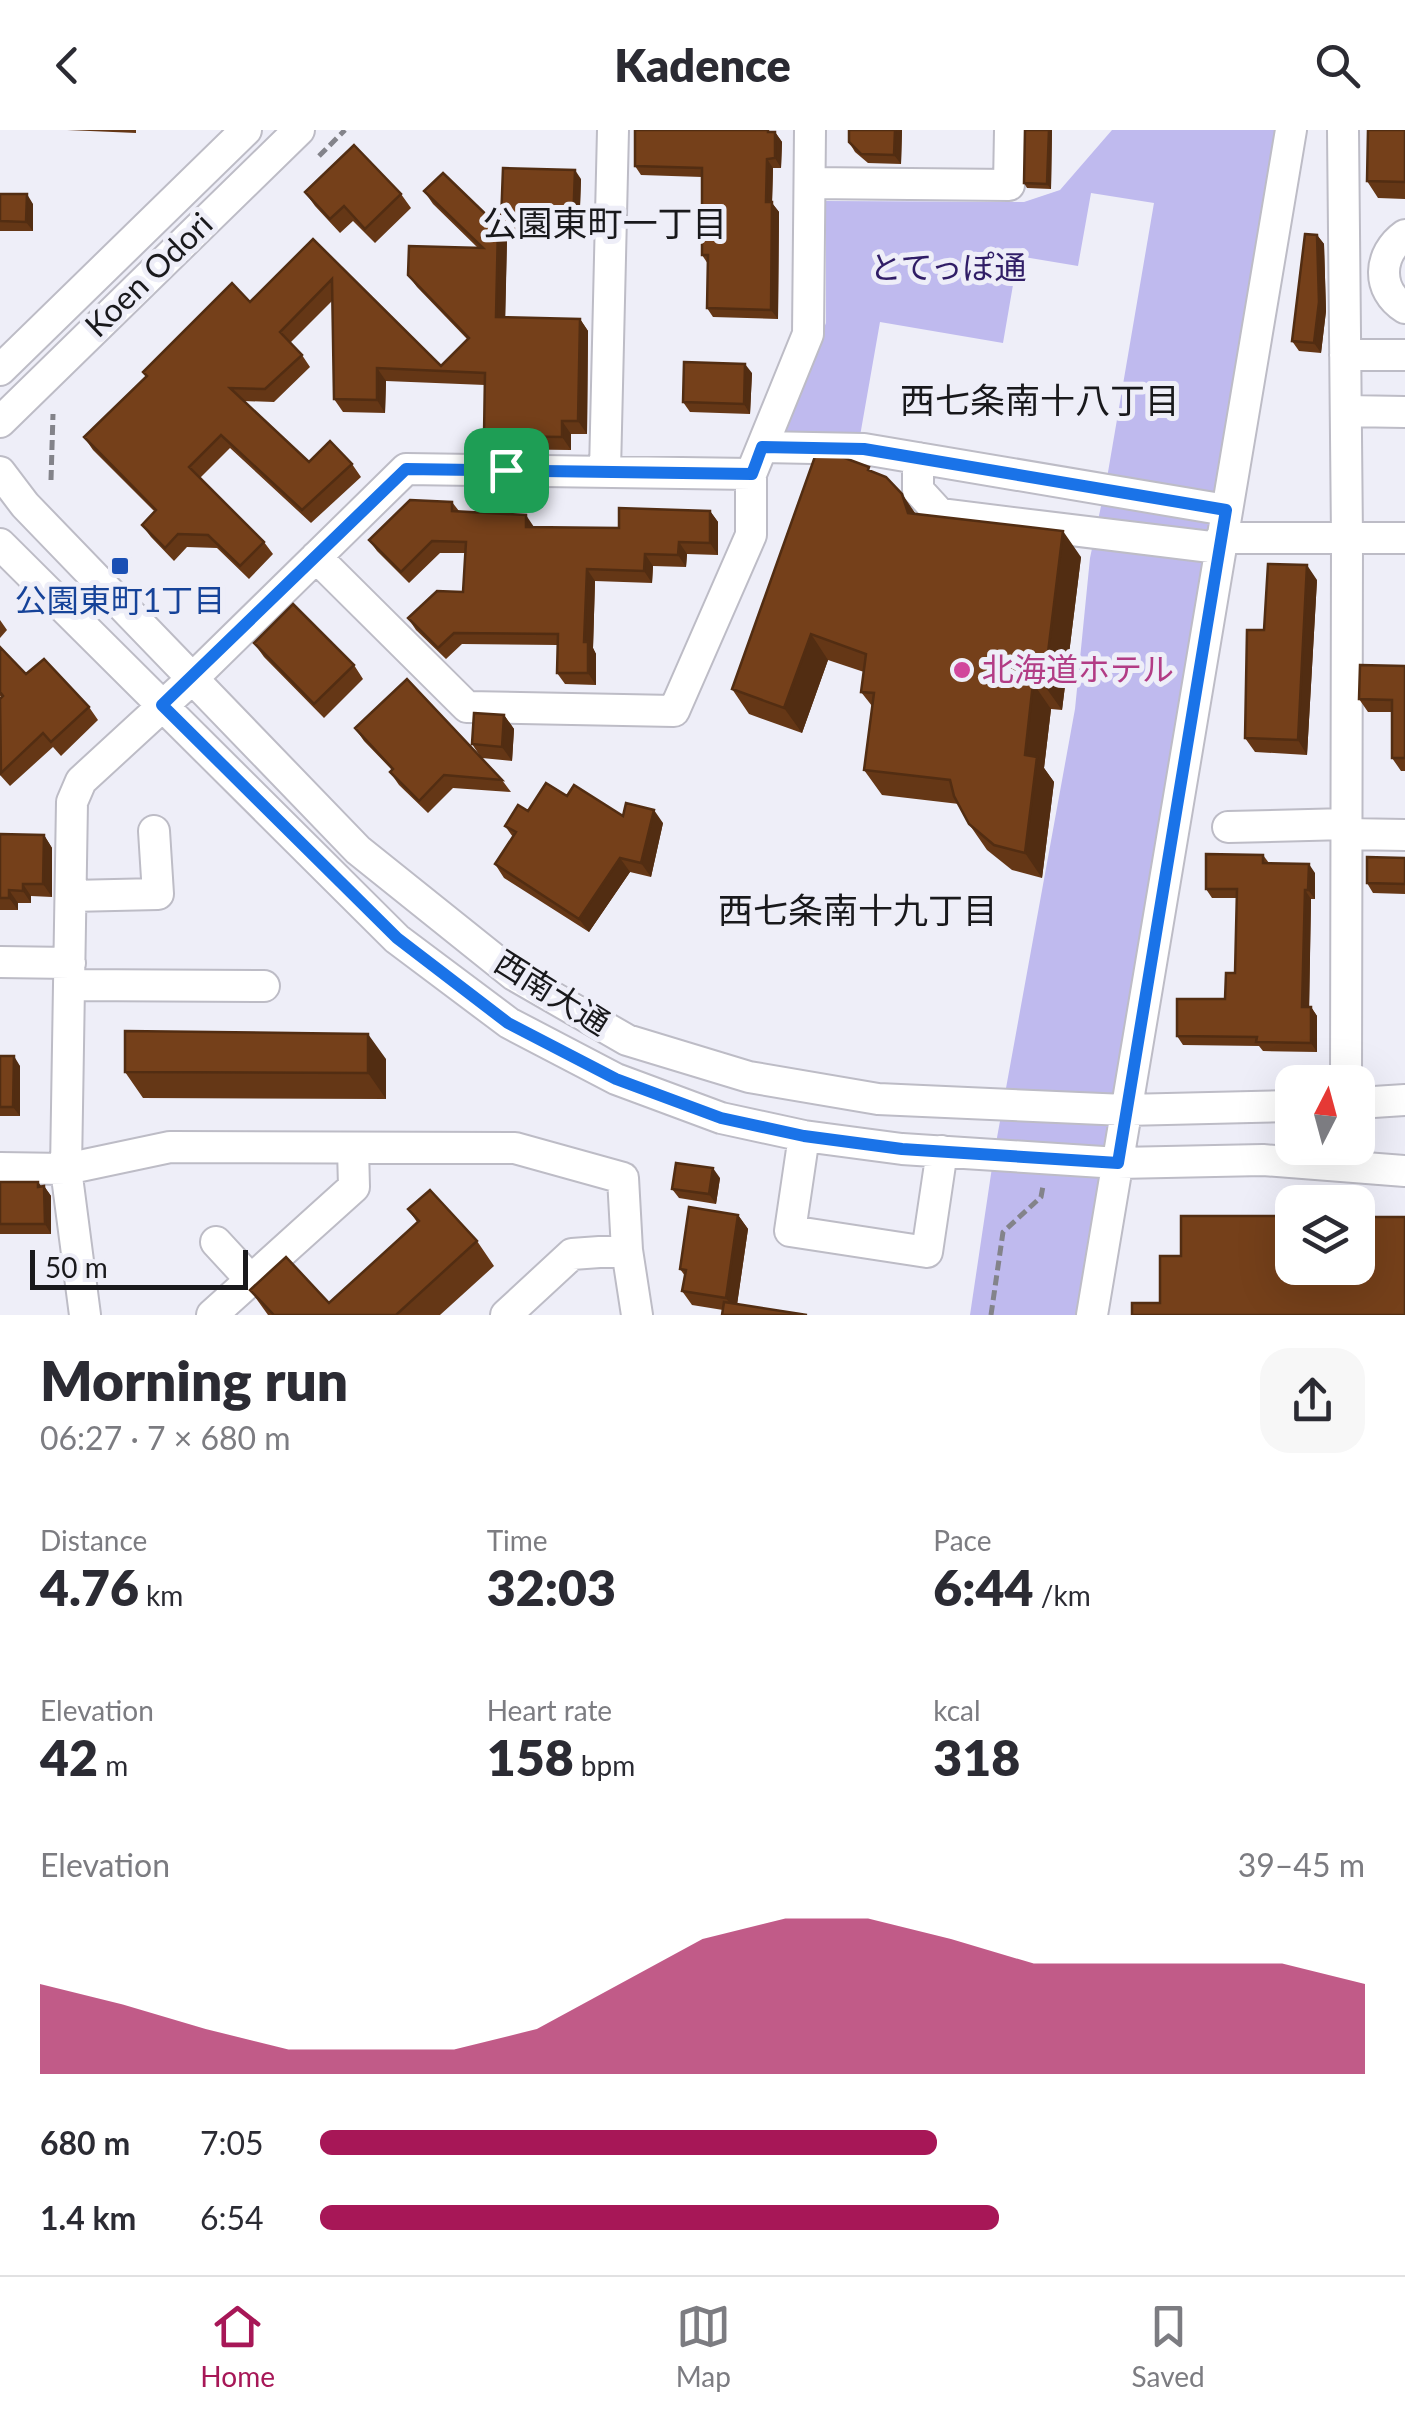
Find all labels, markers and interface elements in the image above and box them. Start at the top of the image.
icon: back [40,38,95,93]
text: Kadence [614,38,791,92]
icon: search [1310,38,1365,93]
district label: 公園東町一丁目 [482,201,728,243]
street label: Koen Odori [76,204,220,344]
park label: とてっぽ通 [869,247,1027,286]
district label: 西七条南十八丁目 [900,378,1180,420]
pin [464,428,549,513]
icon: arrive [479,443,534,498]
marker: 公園東町1丁目 [109,555,131,577]
place label: 公園東町1丁目 [15,580,225,619]
place label: 北海道ホテル [982,649,1174,688]
marker: 北海道ホテル [951,659,973,681]
district label: 西七条南十九丁目 [718,888,998,930]
street label: 西南大通 [488,941,617,1042]
north arrow [1275,1065,1375,1165]
map controls [1275,1065,1375,1285]
button: layers [1275,1185,1375,1285]
scale bar [30,1245,248,1290]
text: 50 m [45,1250,108,1284]
text: Morning run [40,1347,348,1413]
button: share [1260,1348,1365,1453]
text: 06:27 · 7 × 680 m [40,1418,291,1457]
text: Distance [40,1523,147,1557]
text: Time [487,1523,548,1557]
text: Pace [933,1523,992,1557]
text: 4.76 [40,1557,139,1617]
text: 32:03 [487,1557,616,1617]
text: 6:44 [933,1557,1034,1617]
text: km [139,1578,183,1612]
text: /km [1034,1578,1091,1612]
text: Elevation [40,1693,154,1727]
text: Heart rate [487,1693,612,1727]
text: kcal [933,1693,981,1727]
text: 42 [40,1727,98,1787]
text: 158 [487,1727,574,1787]
text: 318 [933,1727,1020,1787]
text: m [98,1748,128,1782]
text: bpm [574,1748,635,1782]
text: Elevation [40,1845,170,1884]
text: 39–45 m [1238,1845,1365,1884]
text: 680 m [40,2123,130,2162]
text: 7:05 [200,2123,264,2162]
text: 1.4 km [40,2198,136,2237]
text: 6:54 [200,2198,264,2237]
tab: Home [200,2299,275,2393]
tab: Map [676,2299,731,2393]
tab: Saved [1132,2299,1205,2393]

